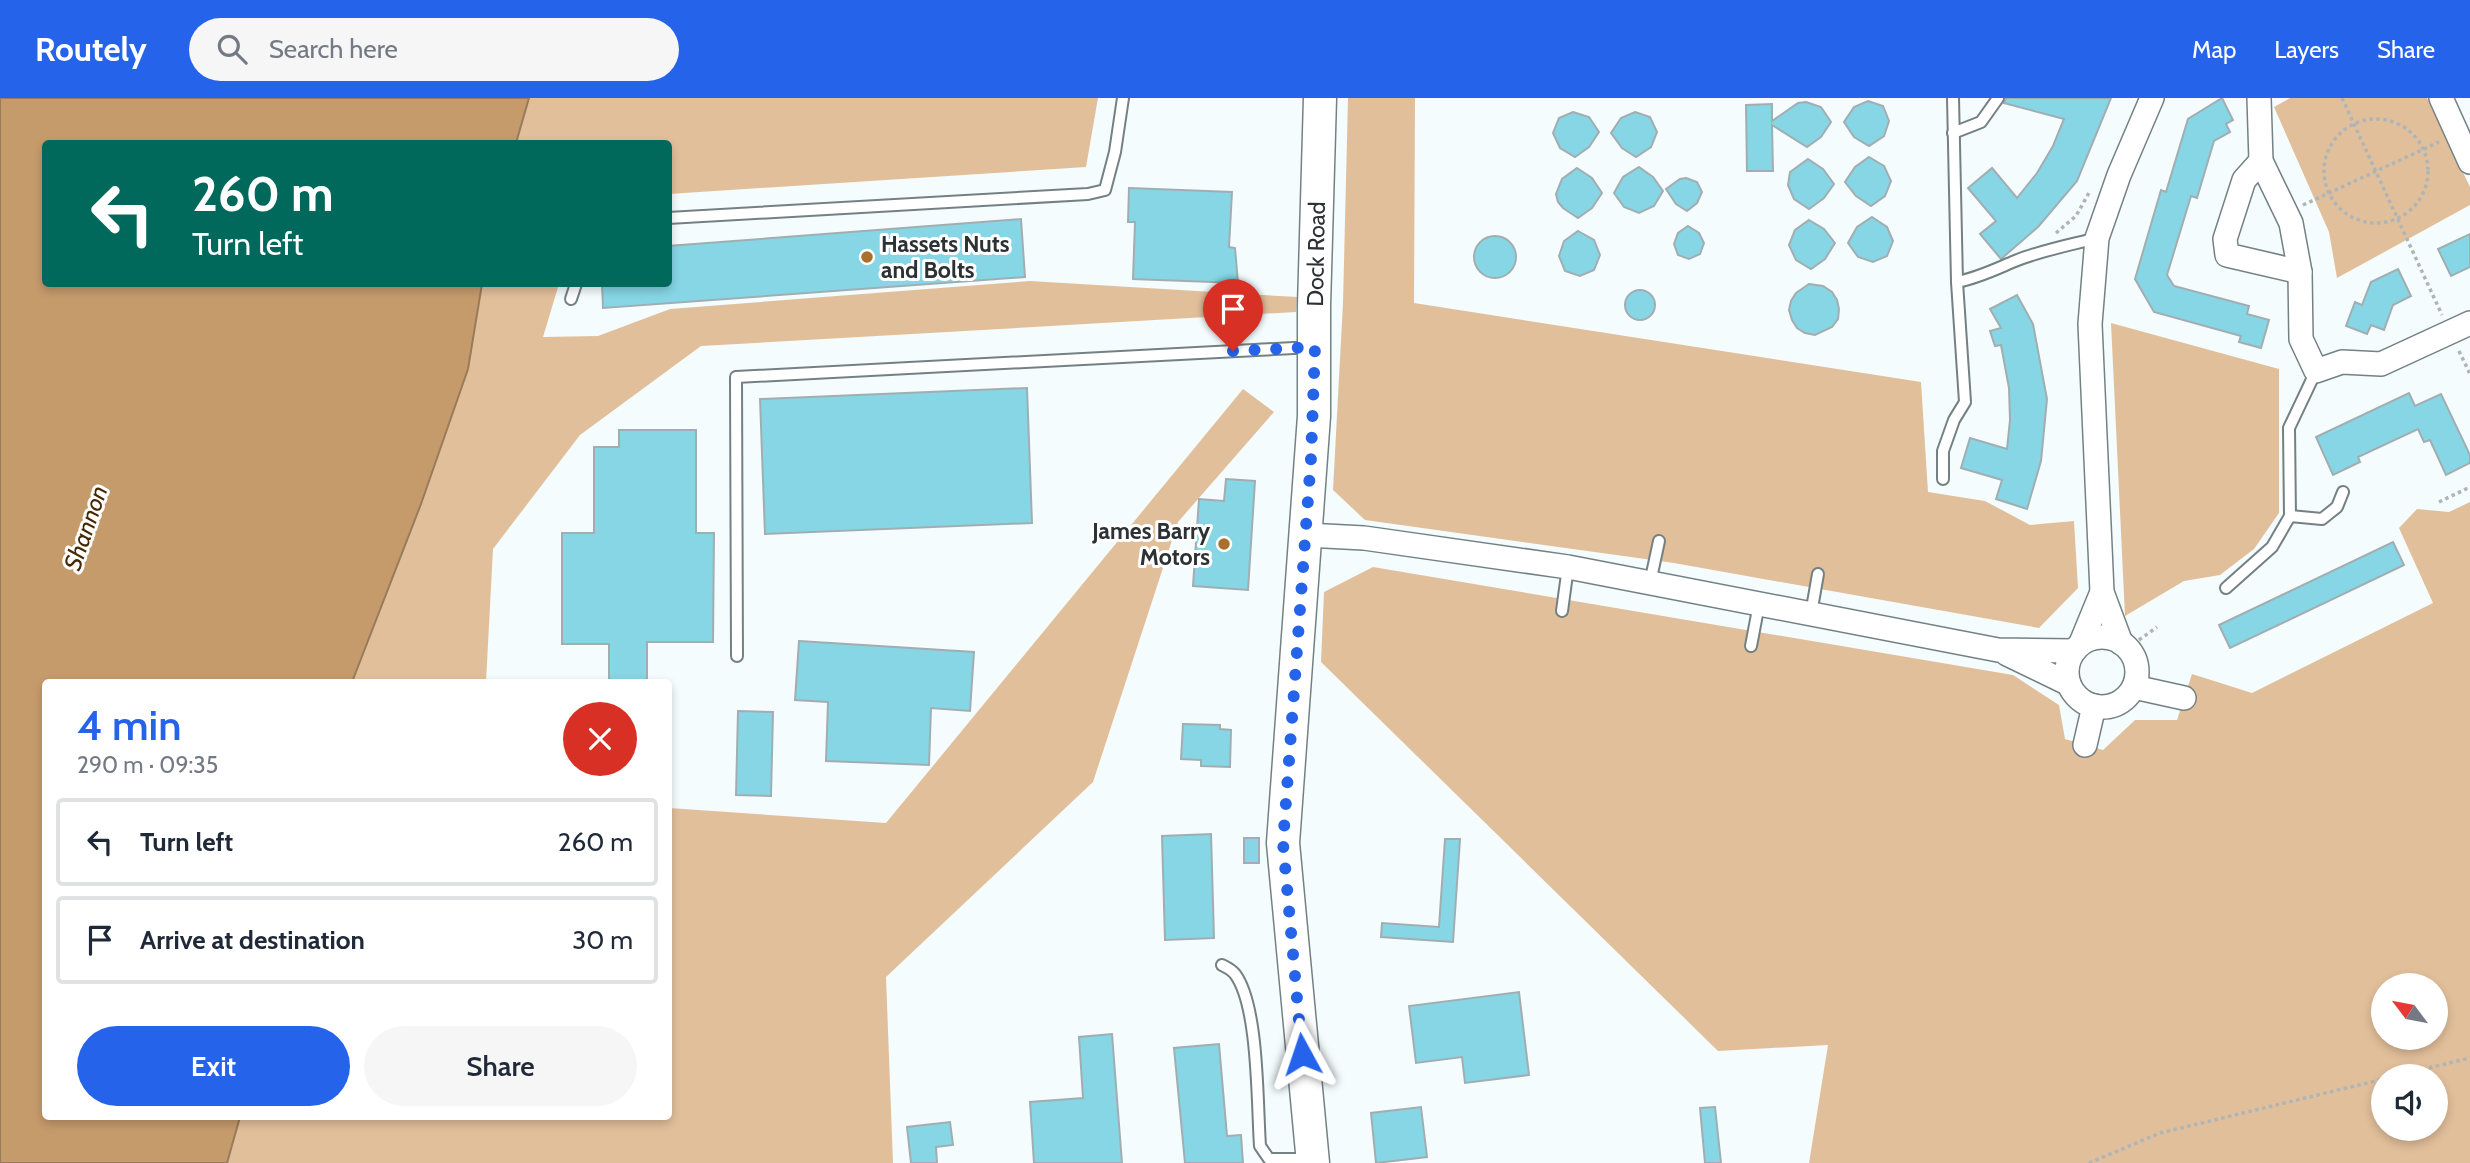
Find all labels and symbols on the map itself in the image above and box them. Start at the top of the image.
street label: Dock Road [1301,201,1331,307]
place label: Hassets Nuts and Bolts [881,230,1010,284]
marker: Hassets Nuts and Bolts [859,249,875,265]
pin [1203,279,1263,351]
water label: Shannon [58,482,113,574]
place label: James Barry Motors [1091,517,1211,571]
marker: James Barry Motors [1216,536,1232,552]
north arrow [2371,973,2448,1050]
position arrow [1265,1017,1339,1091]

